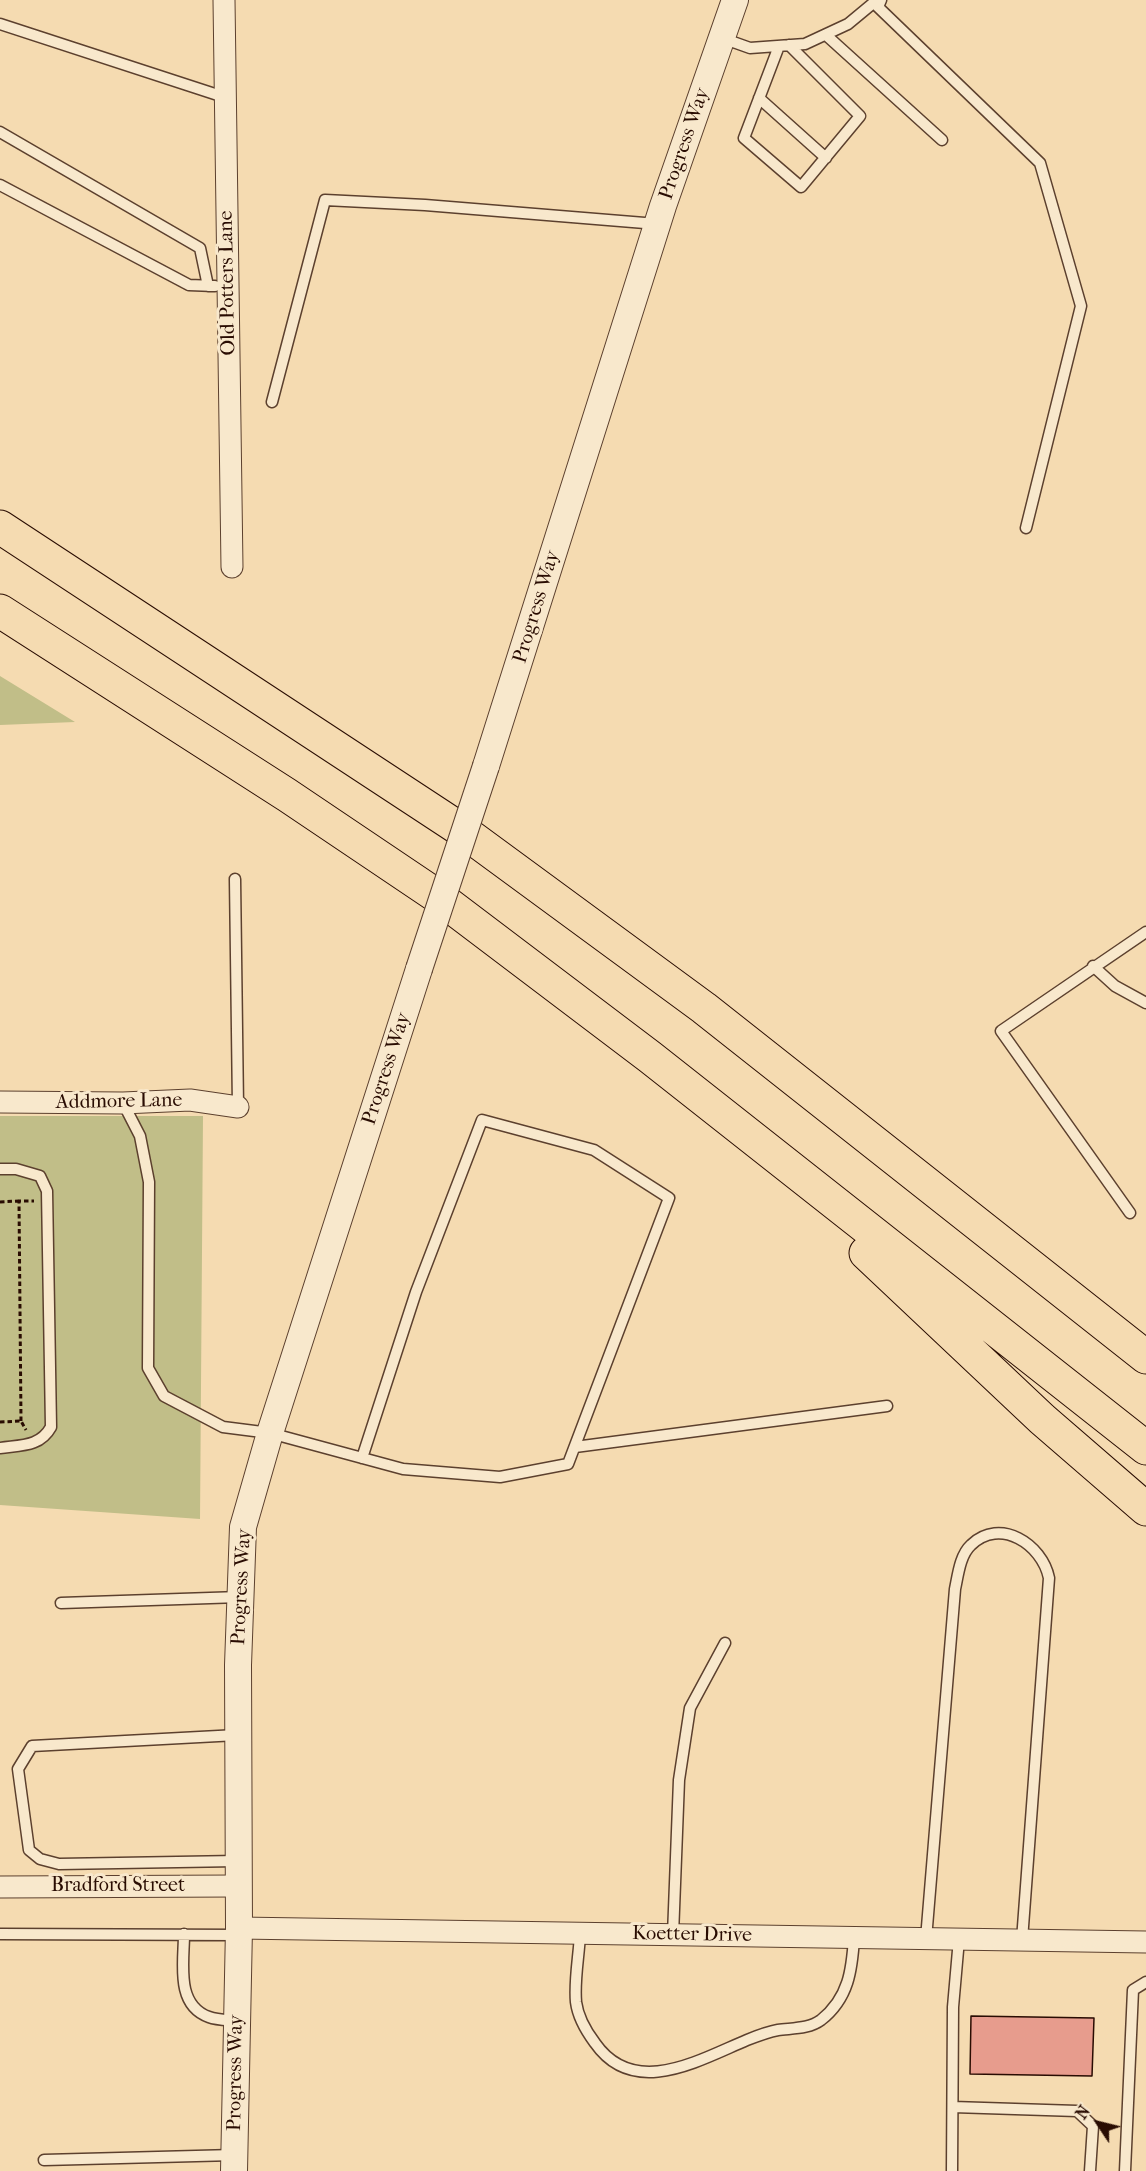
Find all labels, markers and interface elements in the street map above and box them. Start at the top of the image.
street label: Progress Way [655,85,715,203]
street label: Old Potters Lane [215,210,241,356]
street label: Progress Way [508,548,566,666]
street label: Progress Way [358,1010,416,1128]
street label: Addmore Lane [55,1089,183,1115]
street label: Progress Way [227,1528,257,1646]
street label: Bradford Street [51,1874,185,1898]
street label: Koetter Drive [632,1922,752,1948]
street label: Progress Way [223,2015,249,2131]
north arrow [1068,2093,1128,2153]
text: N [1072,2102,1094,2123]

